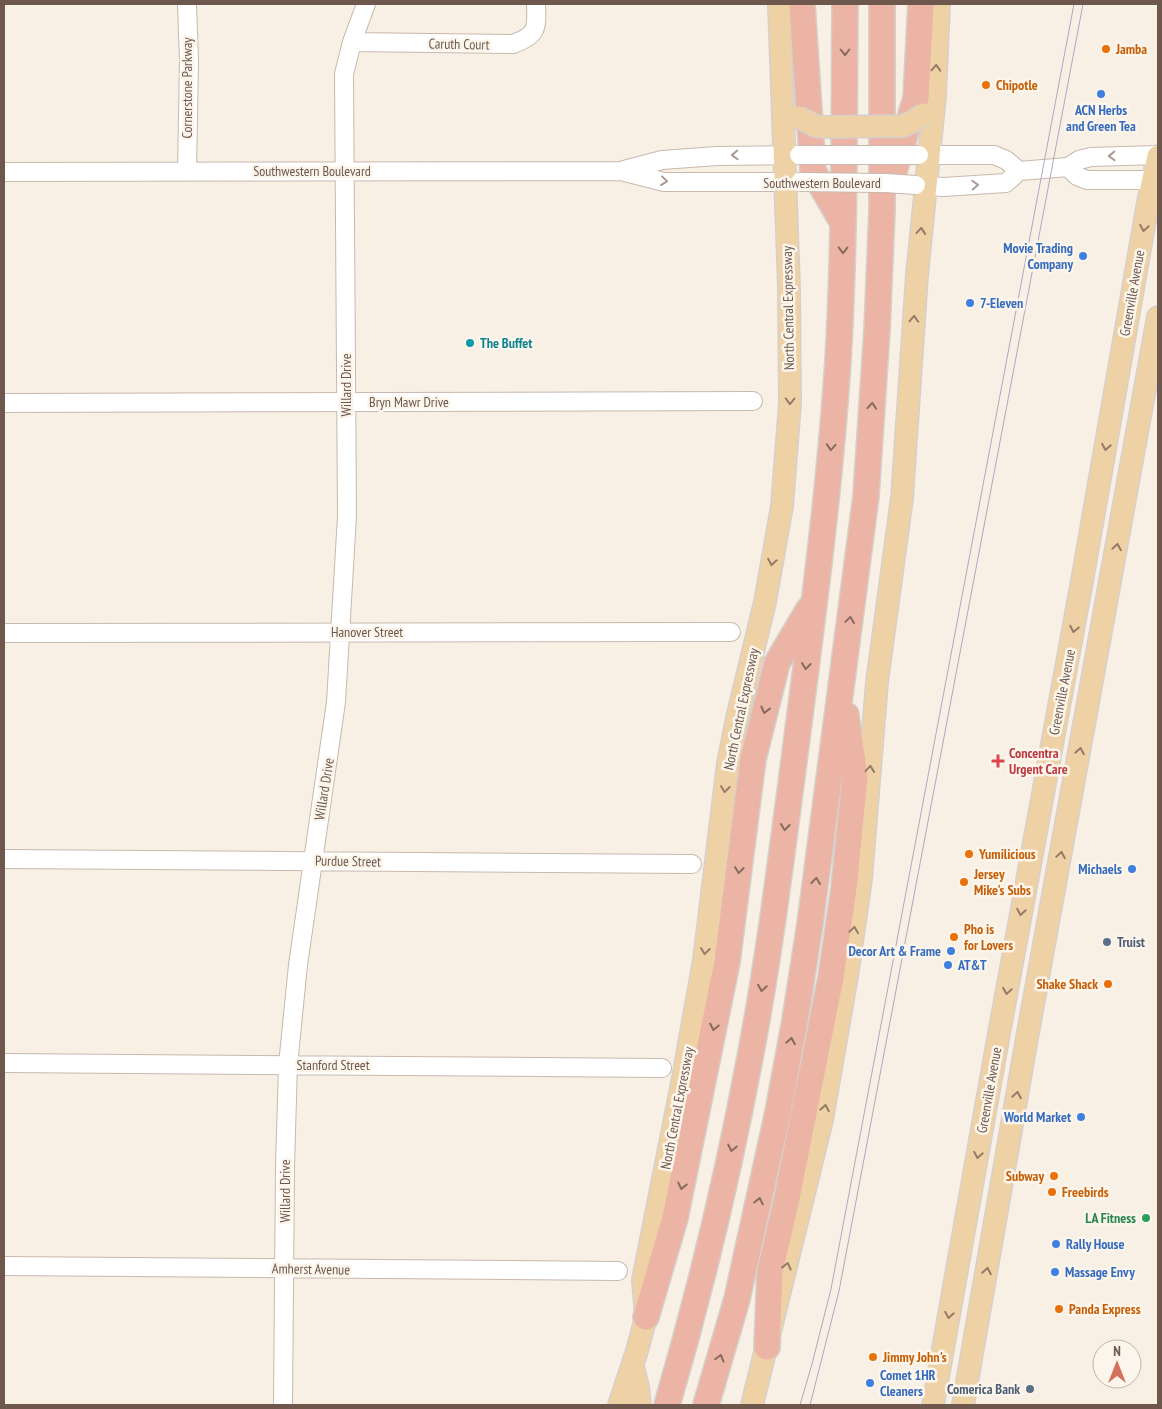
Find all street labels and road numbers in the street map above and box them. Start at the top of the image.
street label: Caruth Court [428,34,490,54]
street label: Cornerstone Parkway [178,37,196,139]
street label: Southwestern Boulevard [253,162,371,180]
street label: Southwestern Boulevard [763,174,881,192]
street label: North Central Expressway [778,245,798,370]
street label: Greenville Avenue [1116,248,1148,337]
street label: Willard Drive [337,353,355,416]
street label: Bryn Mawr Drive [369,393,449,411]
street label: Hanover Street [331,623,403,641]
street label: North Central Expressway [719,646,763,772]
street label: Greenville Avenue [1045,647,1079,736]
street label: Willard Drive [310,756,338,821]
street label: Purdue Street [315,851,381,871]
street label: North Central Expressway [656,1045,698,1171]
street label: Greenville Avenue [973,1045,1005,1134]
street label: Stanford Street [297,1056,370,1074]
street label: Willard Drive [276,1159,294,1222]
street label: Amherst Avenue [272,1259,350,1279]

